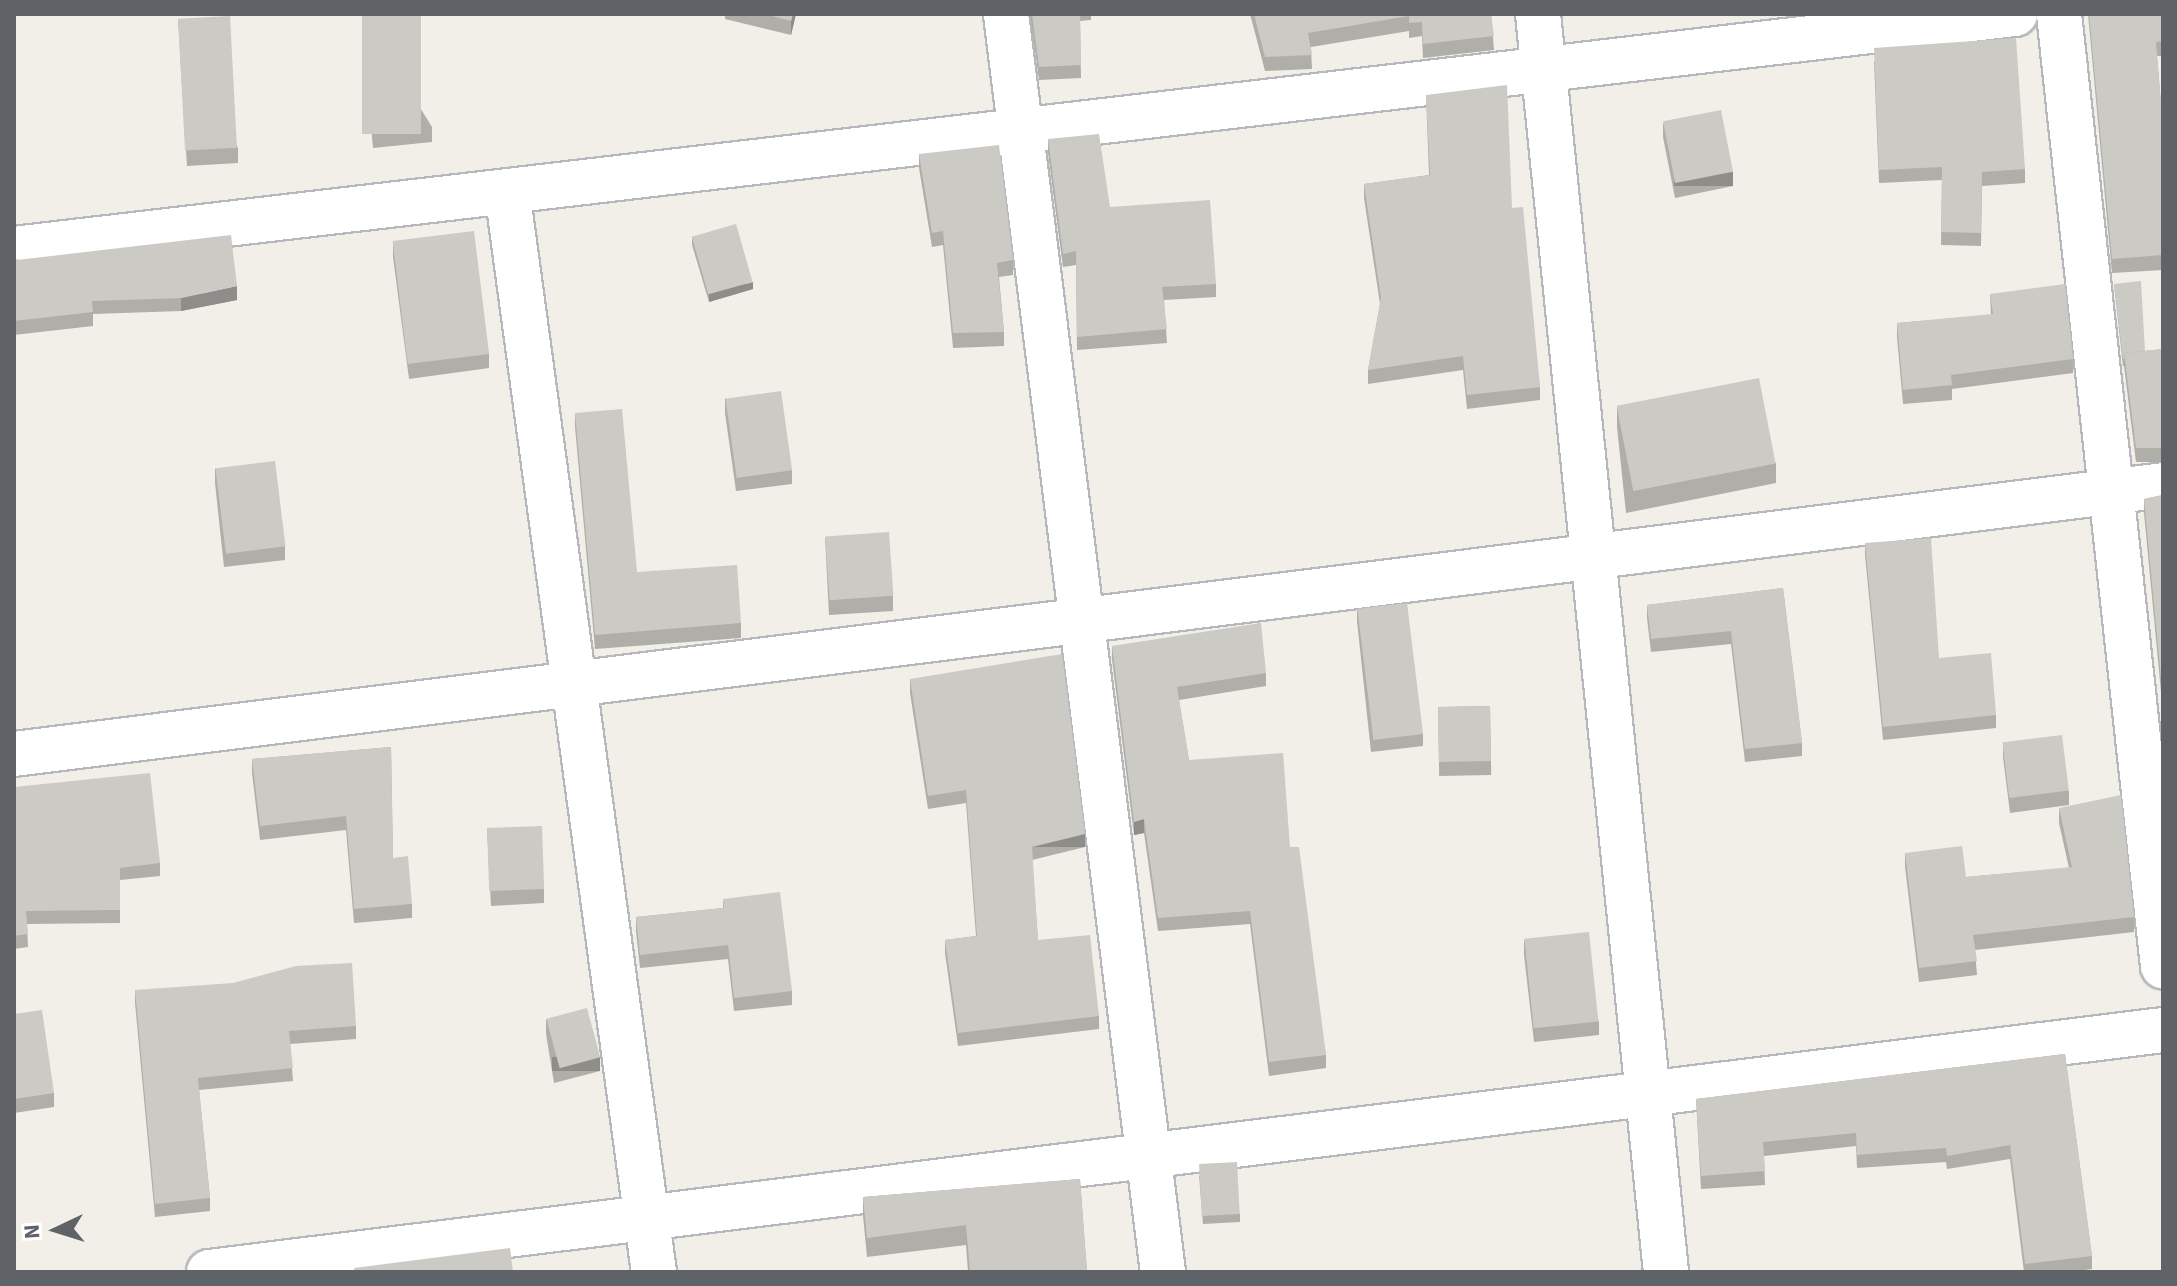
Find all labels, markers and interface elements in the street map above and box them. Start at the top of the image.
north arrow [16,1190,96,1270]
text: N [16,1223,49,1240]

